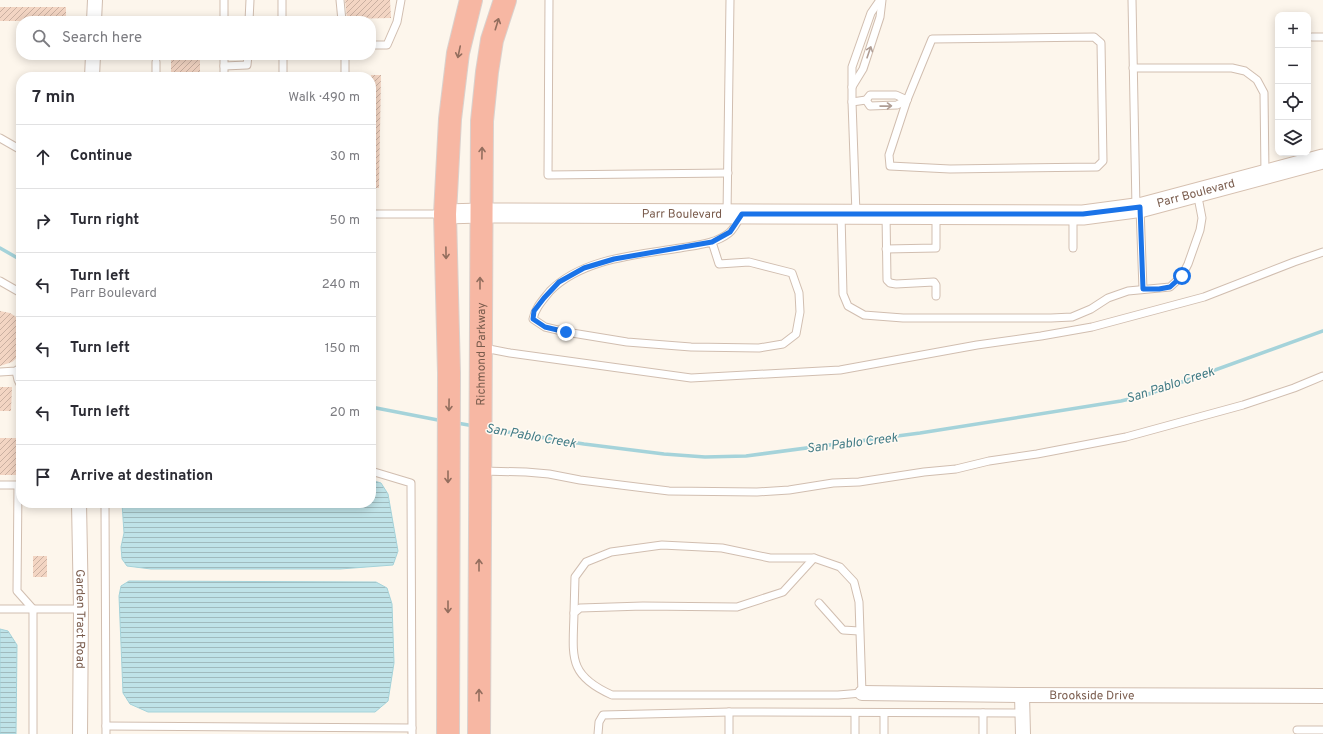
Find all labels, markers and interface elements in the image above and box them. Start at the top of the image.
map controls [1275,12,1311,156]
button: + [1275,12,1311,48]
search box [16,16,376,60]
one-way arrow [494,18,501,31]
icon: search [30,27,52,49]
text: Search here [62,29,142,48]
one-way arrow [455,45,463,58]
one-way arrow [866,46,873,59]
button: − [1275,48,1311,84]
button: locate [1275,84,1311,120]
text: 7 min [32,87,75,109]
text: Walk · 490 m [288,90,360,106]
one-way arrow [879,102,892,109]
button: layers [1275,120,1311,156]
icon: ahead [32,146,54,168]
text: Continue [70,147,132,166]
one-way arrow [478,147,486,160]
text: 30 m [330,149,360,165]
street label: Parr Boulevard [1155,176,1237,212]
street label: Parr Boulevard [642,207,722,223]
icon: right [32,210,54,232]
text: Turn right [70,211,139,230]
text: 50 m [330,213,360,229]
one-way arrow [442,246,450,259]
text: Turn left [70,267,130,286]
route start [1173,267,1191,285]
icon: left [32,274,54,296]
text: 240 m [322,277,360,293]
one-way arrow [476,277,484,290]
text: Parr Boulevard [70,286,157,302]
street label: Richmond Parkway [474,302,490,406]
route end [557,323,575,341]
icon: left [32,338,54,360]
text: Turn left [70,339,130,358]
text: 150 m [325,341,360,357]
water label: San Pablo Creek [1125,364,1217,408]
one-way arrow [445,398,453,411]
icon: left [32,402,54,424]
text: Turn left [70,403,130,422]
text: 20 m [330,405,360,421]
water label: San Pablo Creek [484,421,577,453]
water label: San Pablo Creek [806,430,899,457]
icon: arrive [32,466,54,488]
text: Arrive at destination [70,467,213,486]
one-way arrow [444,470,452,483]
one-way arrow [475,559,483,572]
street label: Garden Tract Road [71,569,88,669]
one-way arrow [444,600,452,613]
street label: Brookside Drive [1049,688,1135,704]
one-way arrow [475,689,483,702]

